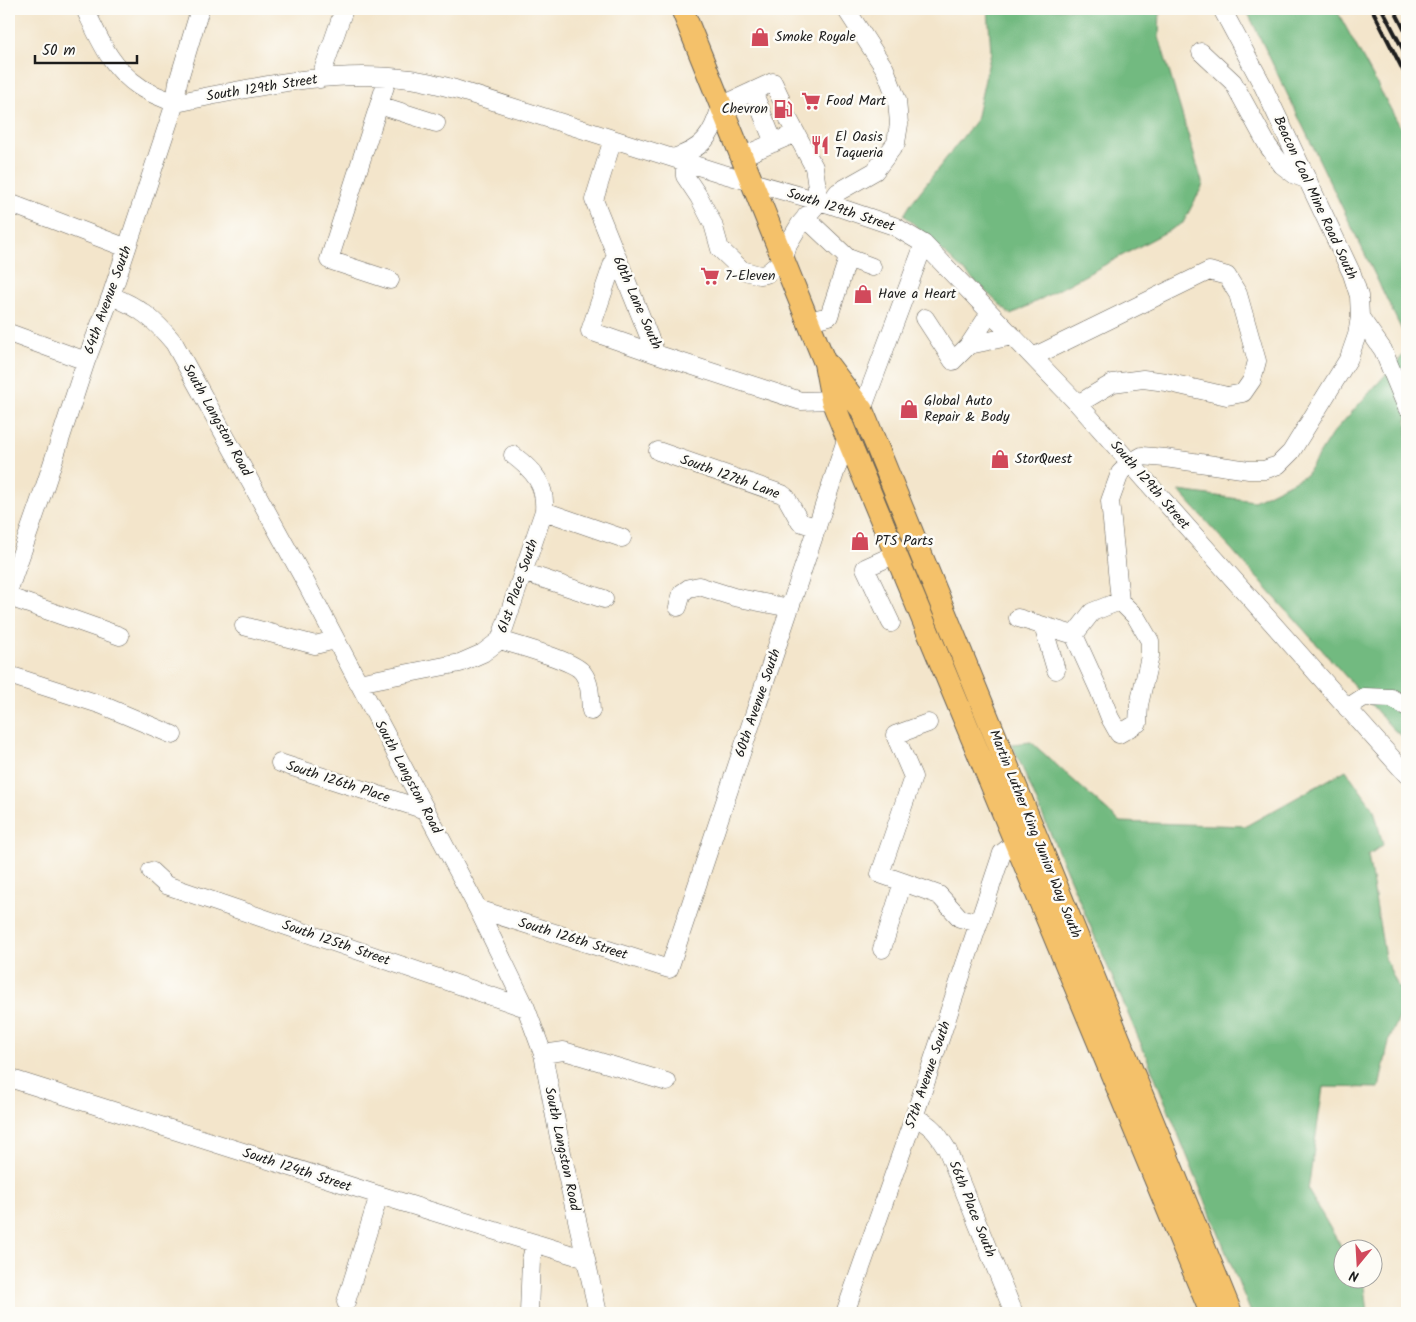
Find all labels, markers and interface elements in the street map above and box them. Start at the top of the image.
shop icon: Smoke Royale [749,26,771,48]
place label: Smoke Royale [775,26,856,48]
scale bar [35,32,138,64]
text: 50 m [42,39,76,63]
street label: South 129th Street [205,68,320,108]
supermarket icon: Food Mart [800,90,822,112]
place label: Food Mart [826,90,887,112]
place label: Chevron [721,98,768,120]
fuel station icon: Chevron [772,98,794,120]
street label: Beacon Coal Mine Road South [1267,112,1363,284]
place label: El Oasis Taqueria [835,126,883,164]
restaurant icon: El Oasis Taqueria [809,134,831,156]
street label: South 129th Street [784,182,898,238]
street label: 64th Avenue South [78,243,138,357]
street label: 60th Lane South [607,253,667,353]
supermarket icon: 7-Eleven [699,265,721,287]
place label: 7-Eleven [725,265,775,287]
shop icon: Have a Heart [852,283,874,305]
place label: Have a Heart [878,283,957,305]
street label: South Langston Road [177,359,258,481]
place label: Global Auto Repair & Body [924,390,1010,428]
shop icon: Global Auto Repair & Body [898,398,920,420]
street label: South 129th Street [1105,435,1196,535]
shop icon: StorQuest [989,448,1011,470]
place label: StorQuest [1015,448,1073,470]
street label: South 127th Lane [677,449,784,505]
shop icon: PTS Parts [849,530,871,552]
place label: PTS Parts [875,530,933,552]
street label: 61st Place South [492,536,544,636]
street label: 60th Avenue South [729,646,787,760]
street label: South Langston Road [369,716,448,839]
street label: Martin Luther King Junior Way South [983,726,1087,942]
street label: South 126th Place [283,755,393,809]
street label: South 126th Street [516,912,631,966]
street label: South 125th Street [279,914,394,972]
street label: 57th Avenue South [899,1018,957,1132]
street label: South Langston Road [538,1085,586,1214]
street label: South 124th Street [240,1142,355,1198]
street label: 56th Place South [943,1157,1001,1261]
north arrow [1334,1240,1384,1290]
text: N [1347,1264,1362,1287]

